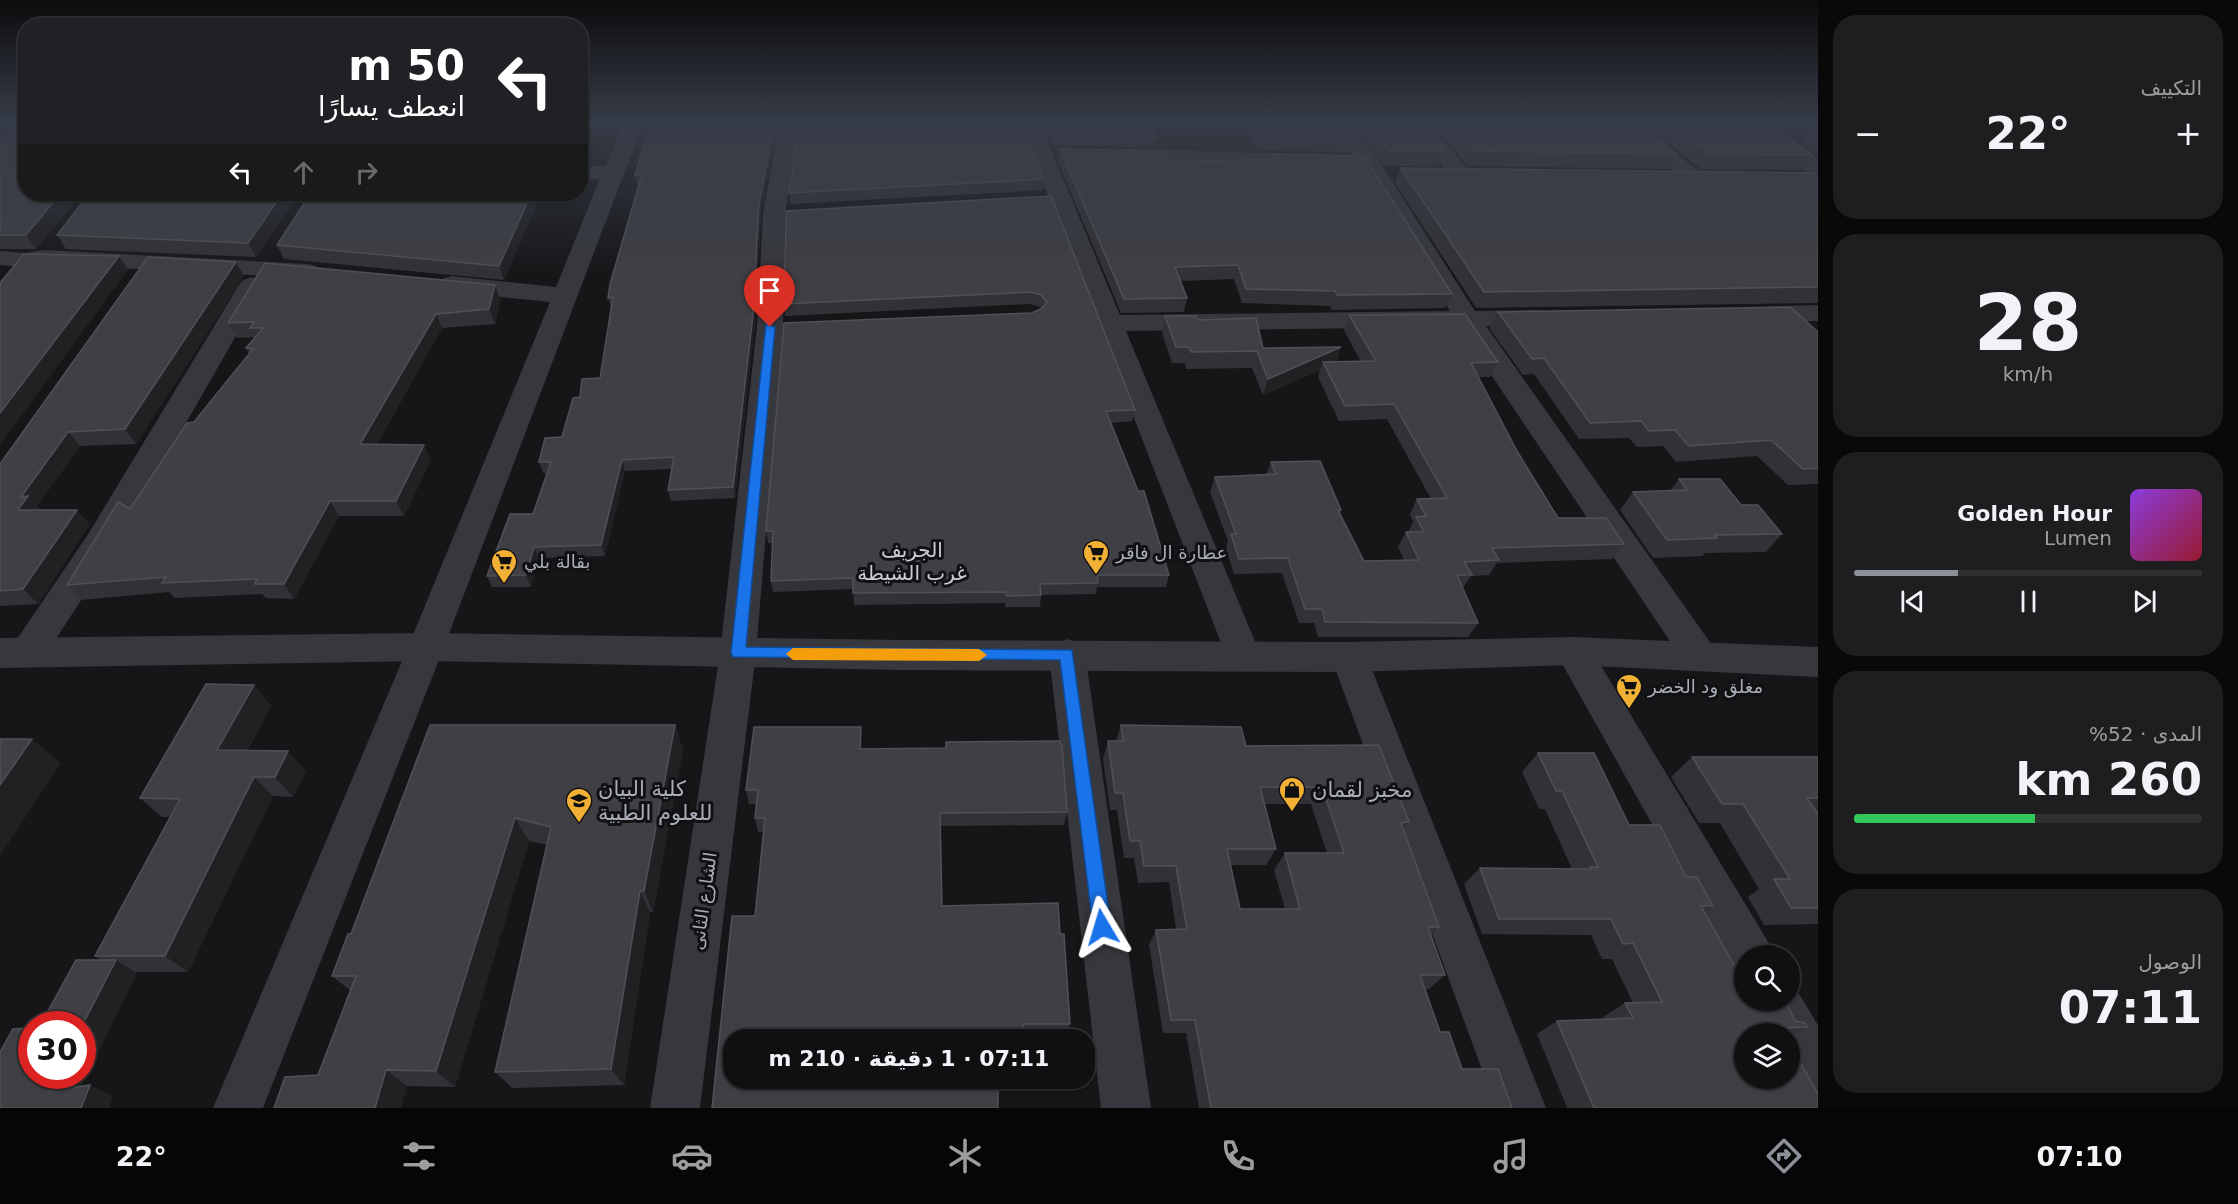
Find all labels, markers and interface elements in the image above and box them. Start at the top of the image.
text: 50 m [348,41,465,90]
icon: left [486,42,564,120]
text: التكييف [2140,76,2202,100]
text: انعطف يسارًا [318,91,465,122]
text: 22° [1985,107,2071,160]
text: − [1854,114,1882,153]
text: + [2174,114,2202,153]
icon: left [224,156,257,189]
icon: ahead [287,156,320,189]
icon: right [350,156,383,189]
pin [744,265,795,327]
icon: arrive [753,274,786,307]
text: 28 [1974,278,2082,368]
text: km/h [2003,362,2053,386]
text: Golden Hour [1957,501,2112,526]
text: Lumen [2044,526,2112,550]
district label: الجريف غرب الشيطة [857,538,967,585]
supermarket icon: عطارة ال فاقر [1081,538,1111,576]
place label: عطارة ال فاقر [1115,542,1227,564]
supermarket icon: بقالة بلي [489,547,519,585]
place label: بقالة بلي [524,551,590,573]
icon: previous [1896,585,1929,618]
icon: pause [2012,585,2045,618]
icon: next [2128,585,2161,618]
supermarket icon: مغلق ود الخضر [1614,672,1644,710]
place label: مغلق ود الخضر [1647,676,1763,698]
text: المدى · 52% [2089,722,2202,746]
text: 260 km [2016,753,2202,806]
shop icon: مخبز لقمان [1277,775,1307,813]
place label: كلية البيان للعلوم الطبية [598,777,712,825]
place label: مخبز لقمان [1312,778,1412,802]
school or university icon: كلية البيان للعلوم الطبية [564,786,594,824]
street label: الشارع الثانى [686,851,722,951]
position arrow [1070,895,1134,959]
map controls [1734,945,1800,1089]
button: search [1734,945,1800,1011]
text: الوصول [2138,950,2202,974]
text: 07:11 [2059,981,2202,1034]
speed limit sign: 30 [18,1011,96,1089]
button: layers [1734,1023,1800,1089]
text: 07:11 · 1 دقيقة · 210 m [769,1046,1049,1071]
icon: filters [398,1135,440,1177]
icon: car [671,1135,713,1177]
icon: climate [944,1135,986,1177]
icon: phone [1217,1135,1259,1177]
icon: music [1490,1135,1532,1177]
icon: directions [1763,1135,1805,1177]
text: 22° [116,1141,167,1172]
text: 07:10 [2037,1141,2122,1172]

